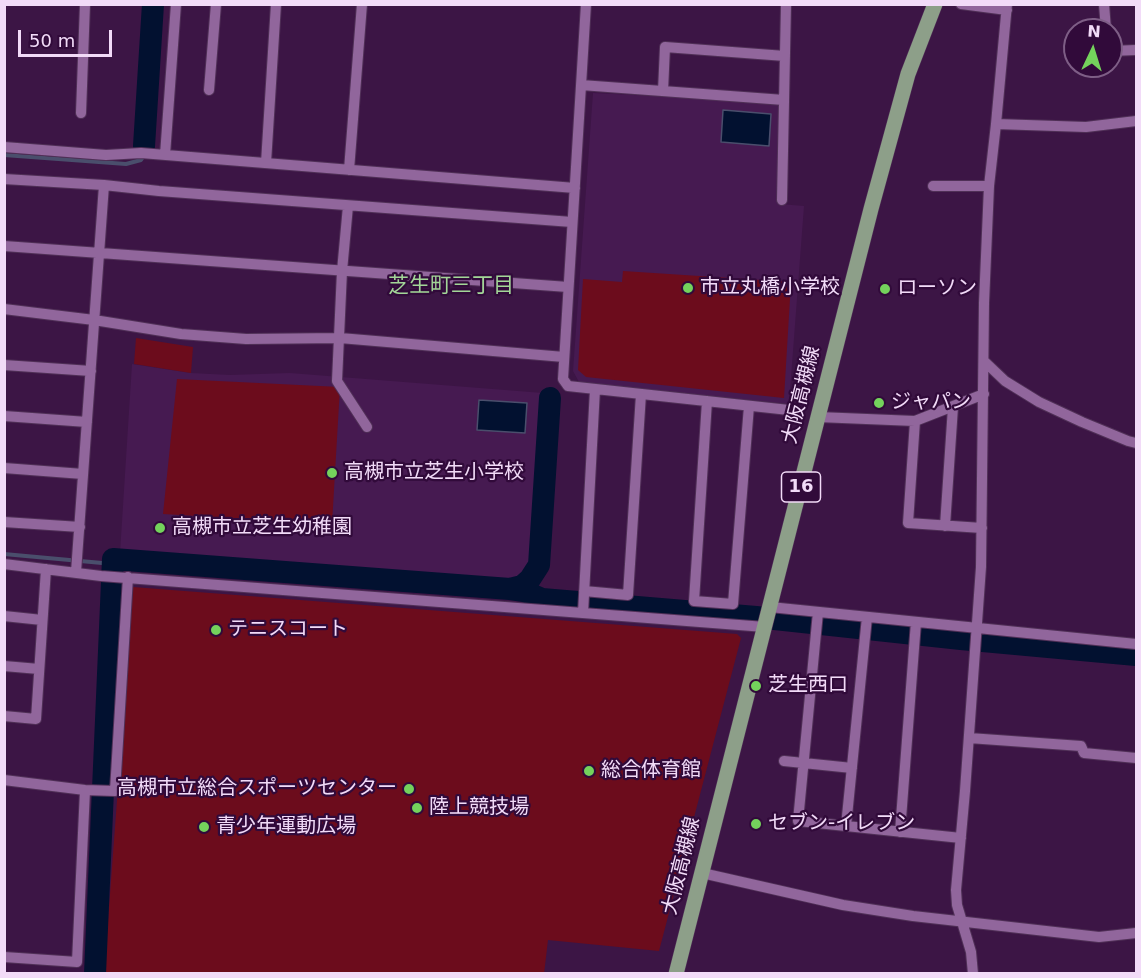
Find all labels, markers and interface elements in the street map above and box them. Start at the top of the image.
scale bar [21,18,116,56]
north arrow [1063,18,1123,78]
text: N [1087,22,1101,41]
text: 50 m [29,30,75,51]
district label: 芝生町三丁目 [388,274,514,300]
place label: 市立丸橋小学校 [700,276,840,300]
place label: ローソン [897,277,977,301]
marker: 市立丸橋小学校 [681,281,695,295]
marker: ローソン [878,282,892,296]
street label: 大阪高槻線 [778,344,826,446]
place label: ジャパン [891,391,971,415]
marker: ジャパン [872,396,886,410]
place label: 高槻市立芝生小学校 [344,461,524,485]
marker: 高槻市立芝生小学校 [325,466,339,480]
road number: 16 [782,472,820,502]
place label: 高槻市立芝生幼稚園 [172,516,352,540]
marker: 高槻市立芝生幼稚園 [153,521,167,535]
place label: テニスコート [228,618,348,642]
marker: テニスコート [209,623,223,637]
place label: 芝生西口 [768,674,848,698]
marker: 芝生西口 [749,679,763,693]
place label: 総合体育館 [601,759,701,783]
marker: 総合体育館 [582,764,596,778]
place label: 高槻市立総合スポーツセンター [117,777,397,801]
marker: 高槻市立総合スポーツセンター [402,782,416,796]
place label: 陸上競技場 [429,796,529,820]
marker: 陸上競技場 [410,801,424,815]
place label: セブン-イレブン [768,812,915,836]
place label: 青少年運動広場 [216,815,356,839]
street label: 大阪高槻線 [658,815,706,917]
marker: セブン-イレブン [749,817,763,831]
marker: 青少年運動広場 [197,820,211,834]

